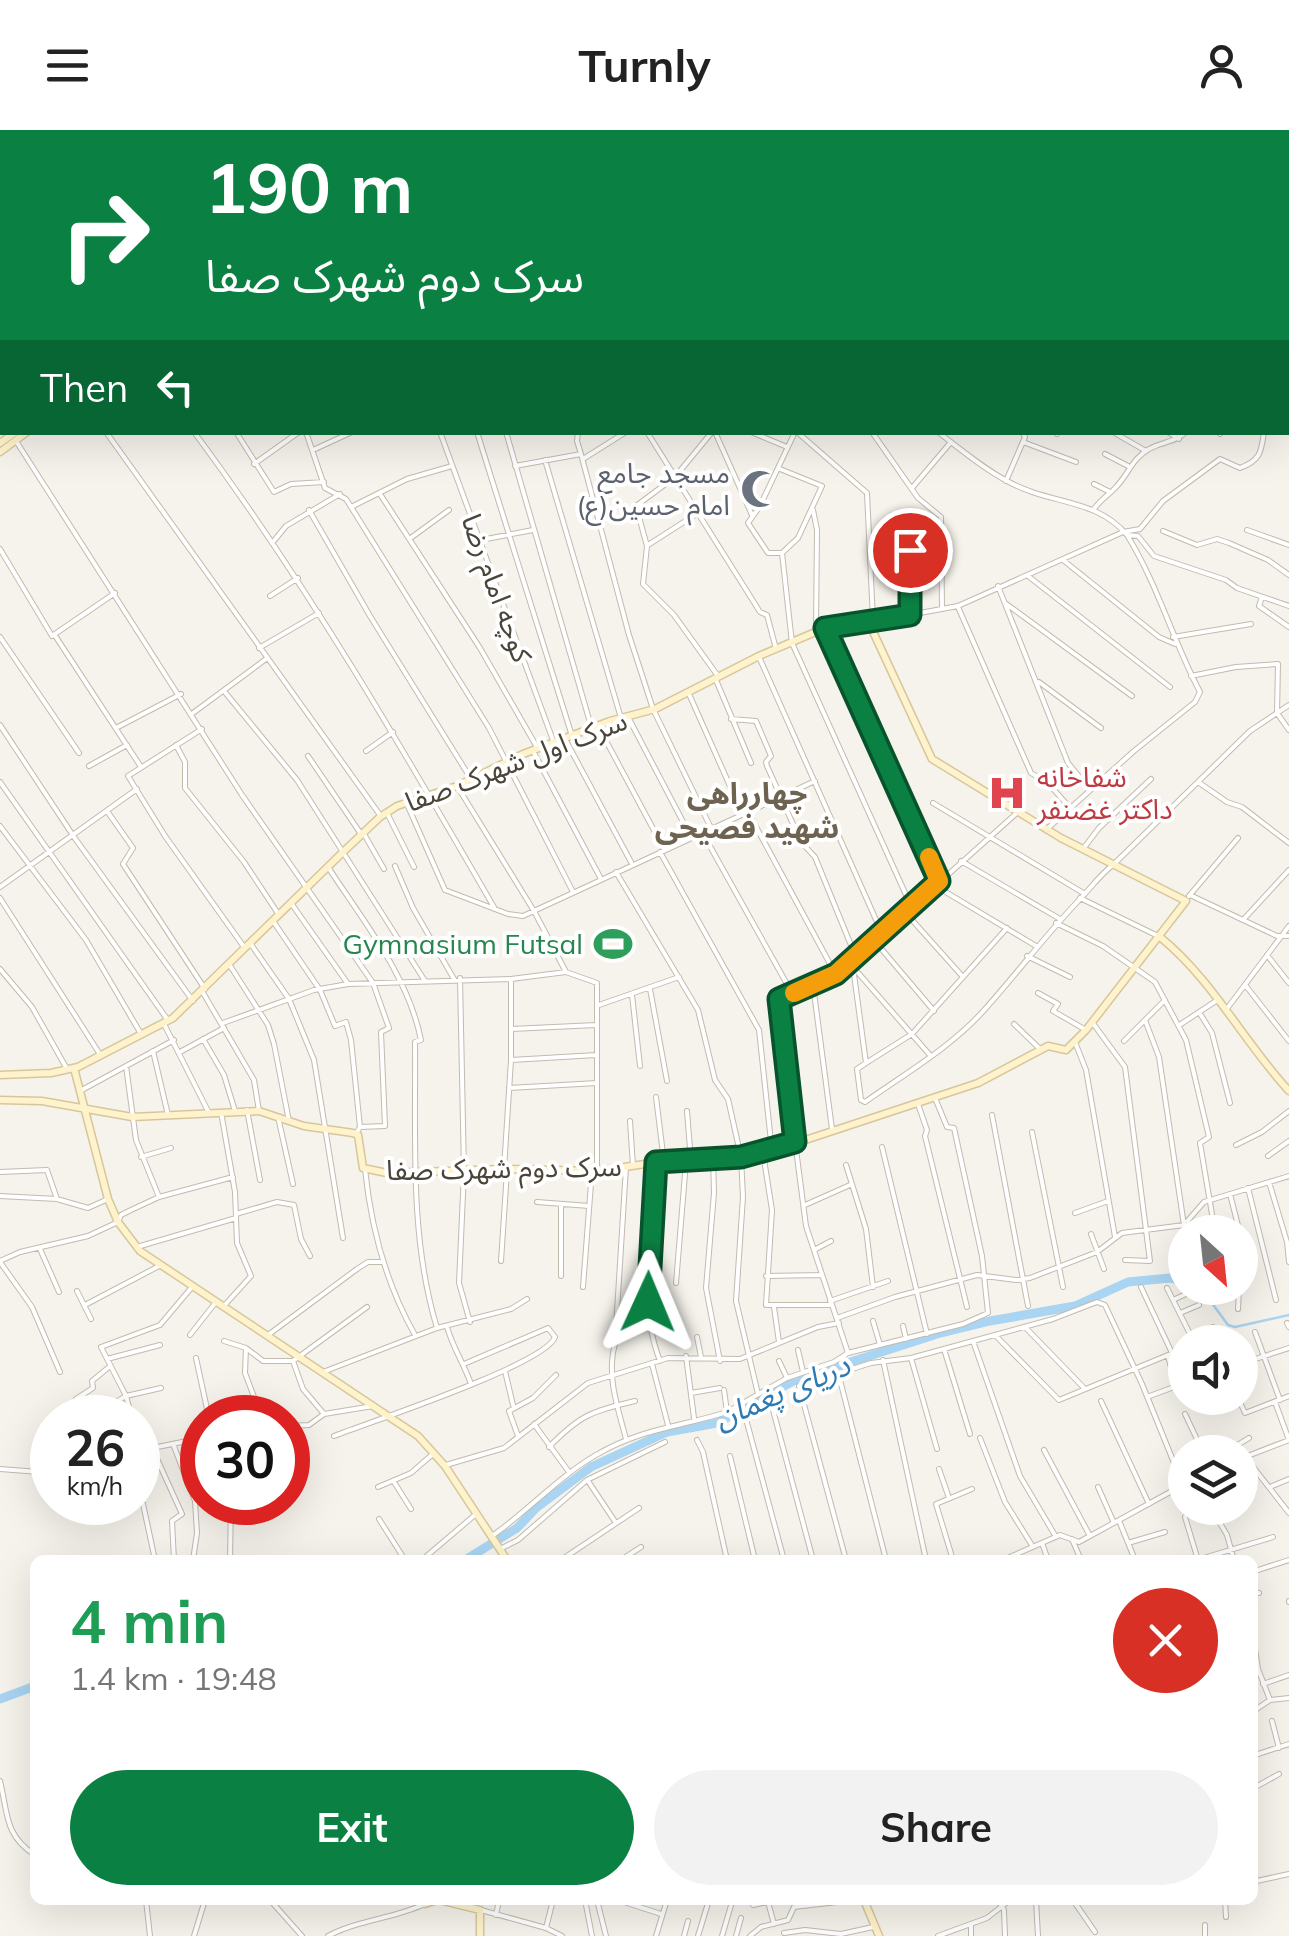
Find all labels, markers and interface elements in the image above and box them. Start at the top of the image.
text: Turnly [578,37,711,93]
icon: menu [40,38,95,93]
icon: person [1194,38,1249,93]
text: 190 m [205,143,413,231]
icon: right [40,170,170,300]
text: سرک دوم شهرک صفا [205,247,584,303]
icon: left [148,360,203,415]
text: Then [40,364,128,412]
place label: مسجد جامع امام حسین(ع) [576,455,730,526]
mosque icon: مسجد جامع امام حسین(ع) [739,468,781,510]
pin [868,508,953,593]
street label: کوچه امام رضا [451,509,541,669]
icon: arrive [883,523,938,578]
street label: سرک اول شهرک صفا [400,702,632,819]
place label: شفاخانه داکتر غضنفر [1036,759,1173,826]
hospital icon: شفاخانه داکتر غضنفر [986,772,1028,814]
district label: چهارراهی شهید فصیحی [655,774,839,846]
sports icon: Gymnasium Futsal [592,923,634,965]
place label: Gymnasium Futsal [343,926,583,961]
street label: سرک دوم شهرک صفا [386,1148,622,1191]
north arrow [1168,1215,1258,1305]
map controls [1168,1215,1258,1525]
position arrow [596,1250,700,1354]
button: sound [1168,1325,1258,1415]
water label: دریای پغمان [708,1345,856,1438]
speed limit sign: 30 [180,1395,310,1525]
text: 26 [65,1416,125,1479]
button: layers [1168,1435,1258,1525]
text: km/h [67,1470,123,1501]
text: 4 min [70,1583,228,1658]
button: close [1113,1588,1218,1693]
text: 1.4 km · 19:48 [70,1658,277,1698]
button: Exit [70,1770,634,1885]
button: Share [654,1770,1218,1885]

